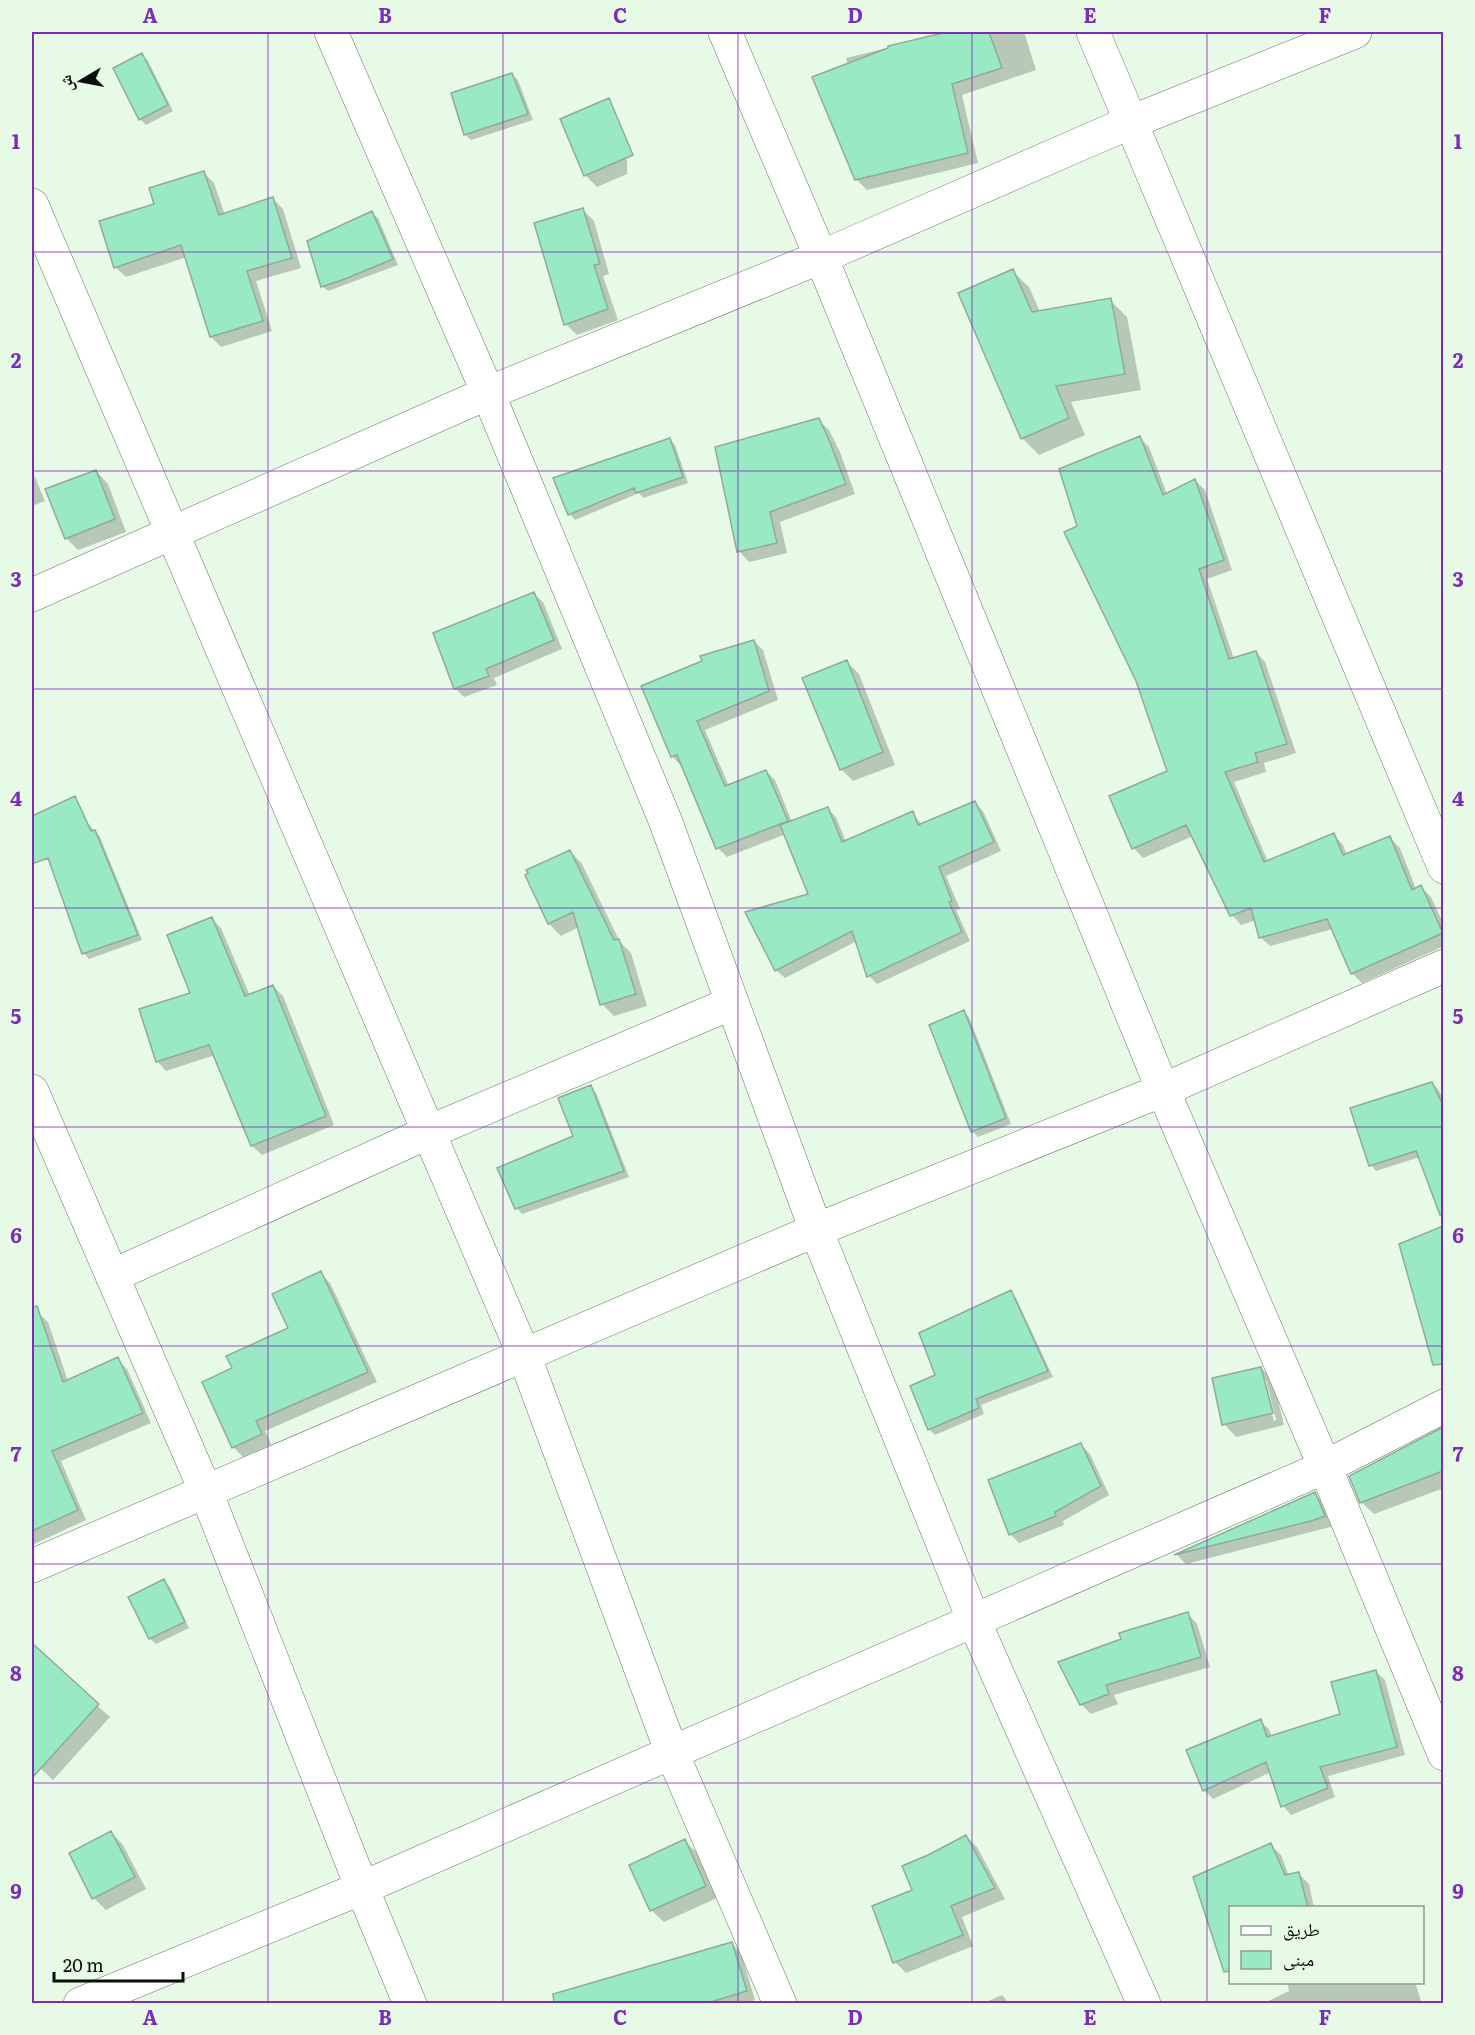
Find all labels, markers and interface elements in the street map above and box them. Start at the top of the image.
text: A [142,0,158,29]
text: B [378,0,392,29]
text: C [613,0,627,29]
text: D [847,0,863,29]
text: E [1083,0,1097,29]
text: F [1319,0,1332,29]
north arrow [51,51,111,111]
text: ش [52,73,79,94]
text: 1 [12,125,20,155]
text: 1 [1454,125,1462,155]
text: 2 [11,344,22,374]
text: 2 [1453,344,1464,374]
text: 3 [10,563,22,593]
text: 3 [1452,563,1464,593]
text: 4 [10,782,22,812]
text: 4 [1452,782,1464,812]
text: 5 [11,1000,22,1030]
text: 5 [1453,1000,1464,1030]
text: 6 [10,1219,22,1249]
text: 6 [1452,1219,1464,1249]
text: 7 [11,1438,22,1468]
text: 7 [1453,1438,1464,1468]
text: 8 [10,1657,22,1687]
text: 8 [1452,1657,1464,1687]
text: 9 [10,1875,22,1905]
text: 9 [1452,1875,1464,1905]
legend [1229,1906,1424,1984]
text: طريق [1283,1915,1320,1942]
scale bar [54,1945,183,1983]
text: مبنى [1283,1945,1314,1972]
text: 20 m [63,1951,104,1978]
text: A [142,2001,158,2031]
text: B [378,2001,392,2031]
text: C [613,2001,627,2031]
text: D [847,2001,863,2031]
text: E [1083,2001,1097,2031]
text: F [1319,2001,1332,2031]

